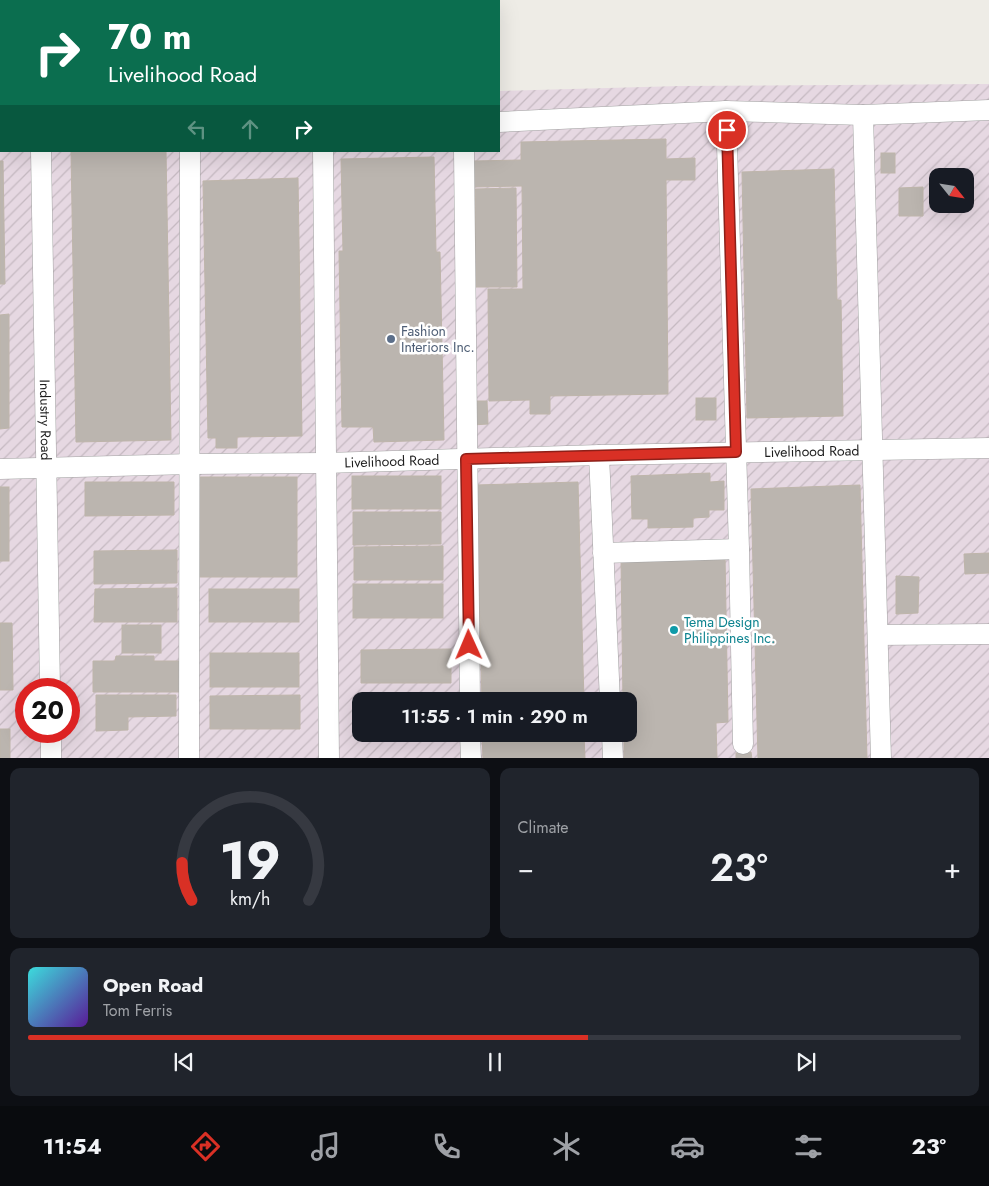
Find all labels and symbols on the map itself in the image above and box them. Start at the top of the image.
pin [706,109,748,151]
north arrow [929,168,974,212]
place label: Fashion Interiors Inc. [401,321,475,357]
marker: Fashion Interiors Inc. [385,333,397,345]
street label: Industry Road [35,379,56,461]
street label: Livelihood Road [764,440,859,462]
street label: Livelihood Road [344,450,440,472]
place label: Tema Design Philippines Inc. [684,612,775,648]
position arrow [442,618,494,670]
marker: Tema Design Philippines Inc. [668,624,680,636]
speed limit sign: 20 [15,678,80,743]

